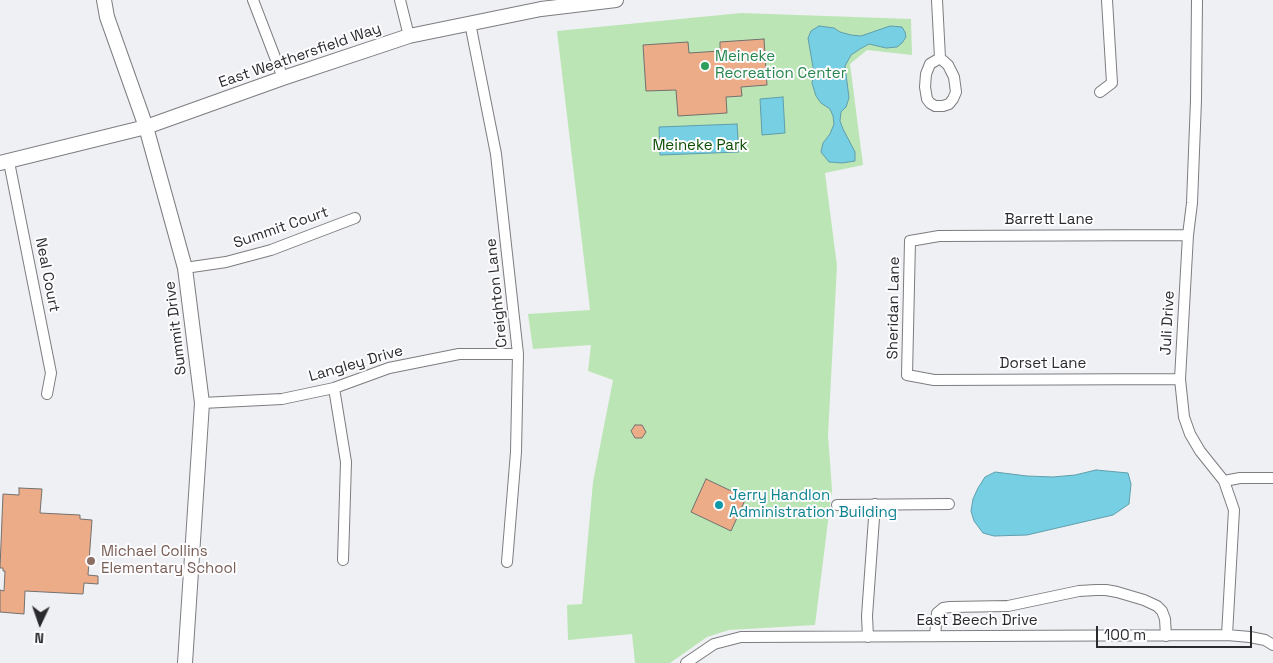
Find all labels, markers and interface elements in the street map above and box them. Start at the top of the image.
street label: East Weathersfield Way [217,20,383,92]
place label: Meineke Recreation Center [715,48,846,83]
marker: Meineke Recreation Center [699,60,711,72]
park label: Meineke Park [652,137,748,155]
street label: Summit Court [231,203,331,253]
street label: Barrett Lane [1005,211,1093,229]
street label: Neal Court [31,236,63,314]
street label: Creighton Lane [482,237,512,349]
street label: Sheridan Lane [884,256,904,360]
street label: Summit Drive [161,280,191,376]
street label: Juli Drive [1157,290,1179,356]
street label: Langley Drive [307,342,405,386]
street label: Dorset Lane [1000,355,1086,373]
place label: Jerry Handlon Administration Building [729,487,897,522]
marker: Jerry Handlon Administration Building [713,499,725,511]
place label: Michael Collins Elementary School [101,543,237,578]
marker: Michael Collins Elementary School [85,555,97,567]
north arrow [15,598,65,648]
street label: East Beech Drive [916,612,1038,630]
scale bar [1098,616,1254,648]
text: 100 m [1104,625,1146,644]
text: N [34,629,44,647]

